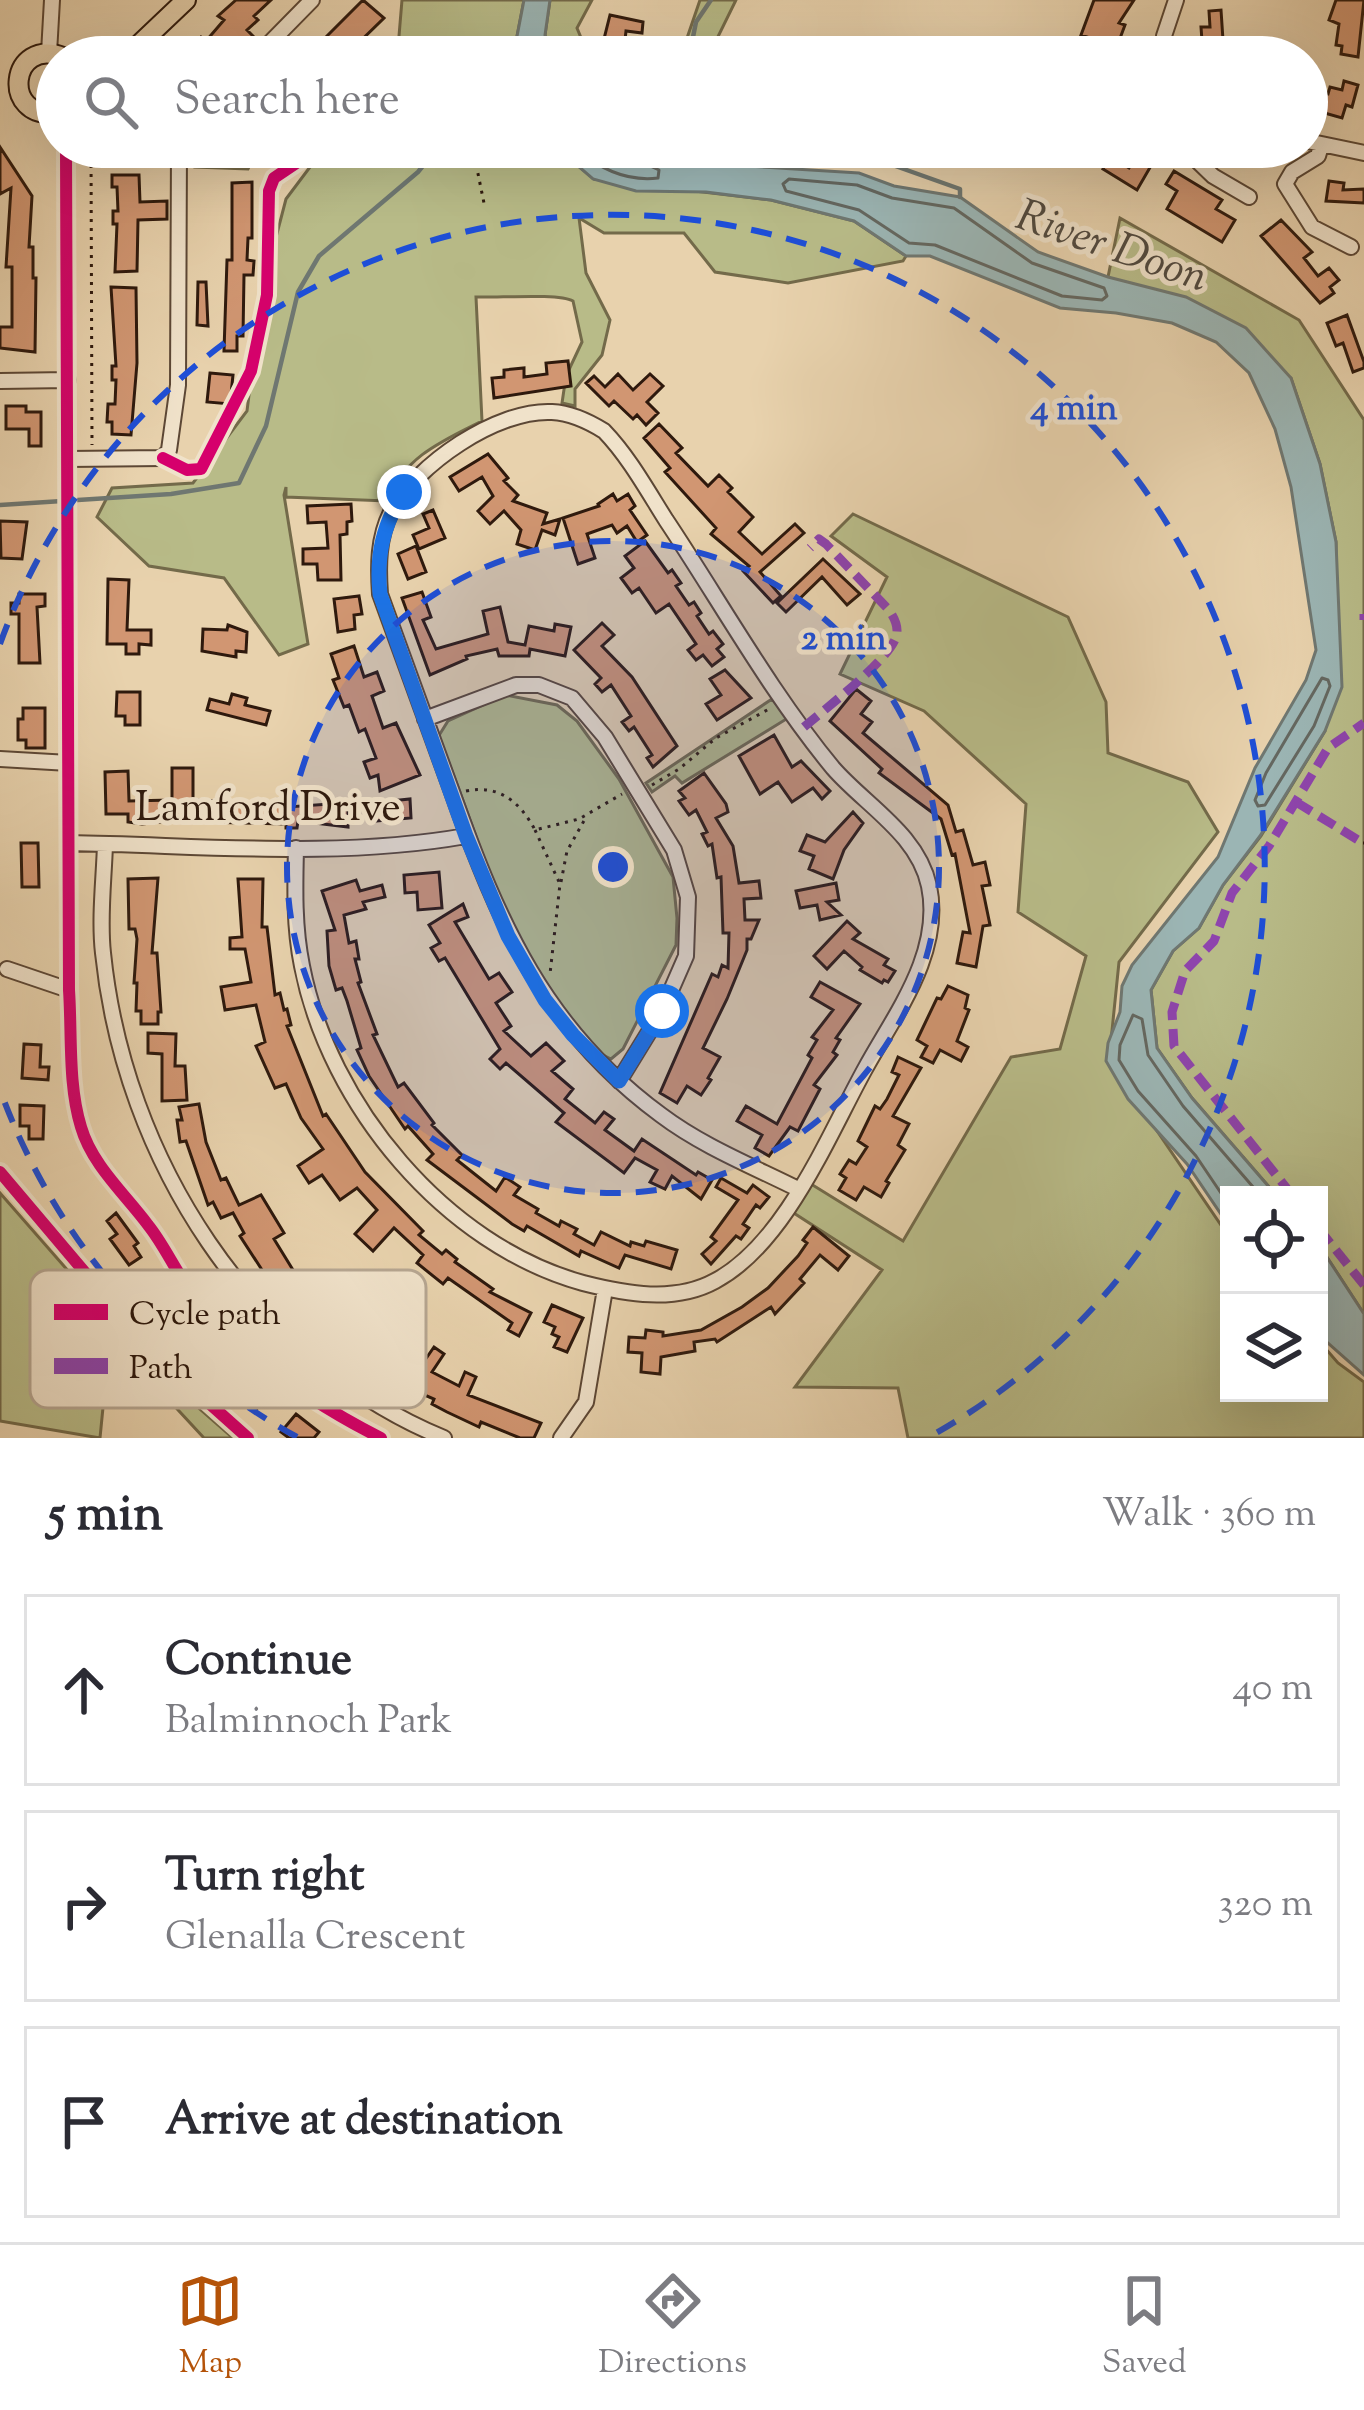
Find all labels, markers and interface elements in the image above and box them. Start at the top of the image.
search box [36,36,1328,168]
icon: search [78,69,144,135]
text: Search here [174,70,400,135]
water label: River Doon [1006,186,1216,312]
text: 4 min [1029,384,1118,436]
route end [377,465,431,519]
text: 2 min [801,614,888,666]
street label: Lamford Drive [135,780,401,840]
centre of rings [592,846,634,888]
route start [635,984,689,1038]
map controls [1220,1186,1328,1402]
button: locate [1220,1186,1328,1294]
legend [30,1270,426,1408]
text: Cycle path [129,1292,281,1340]
button: layers [1220,1294,1328,1402]
text: Path [129,1346,193,1394]
text: 5 min [48,1480,163,1553]
text: Walk · 360 m [1102,1488,1316,1544]
text: Continue [165,1630,352,1695]
icon: ahead [51,1657,117,1723]
text: 40 m [1233,1662,1313,1718]
text: Balminnoch Park [165,1695,452,1751]
text: Turn right [165,1846,364,1911]
icon: right [51,1873,117,1939]
text: 320 m [1218,1878,1313,1934]
text: Glenalla Crescent [165,1911,465,1967]
icon: arrive [51,2089,117,2155]
text: Arrive at destination [165,2090,563,2155]
tab: Map [177,2268,243,2388]
tab: Directions [598,2268,747,2388]
tab: Saved [1102,2268,1187,2388]

